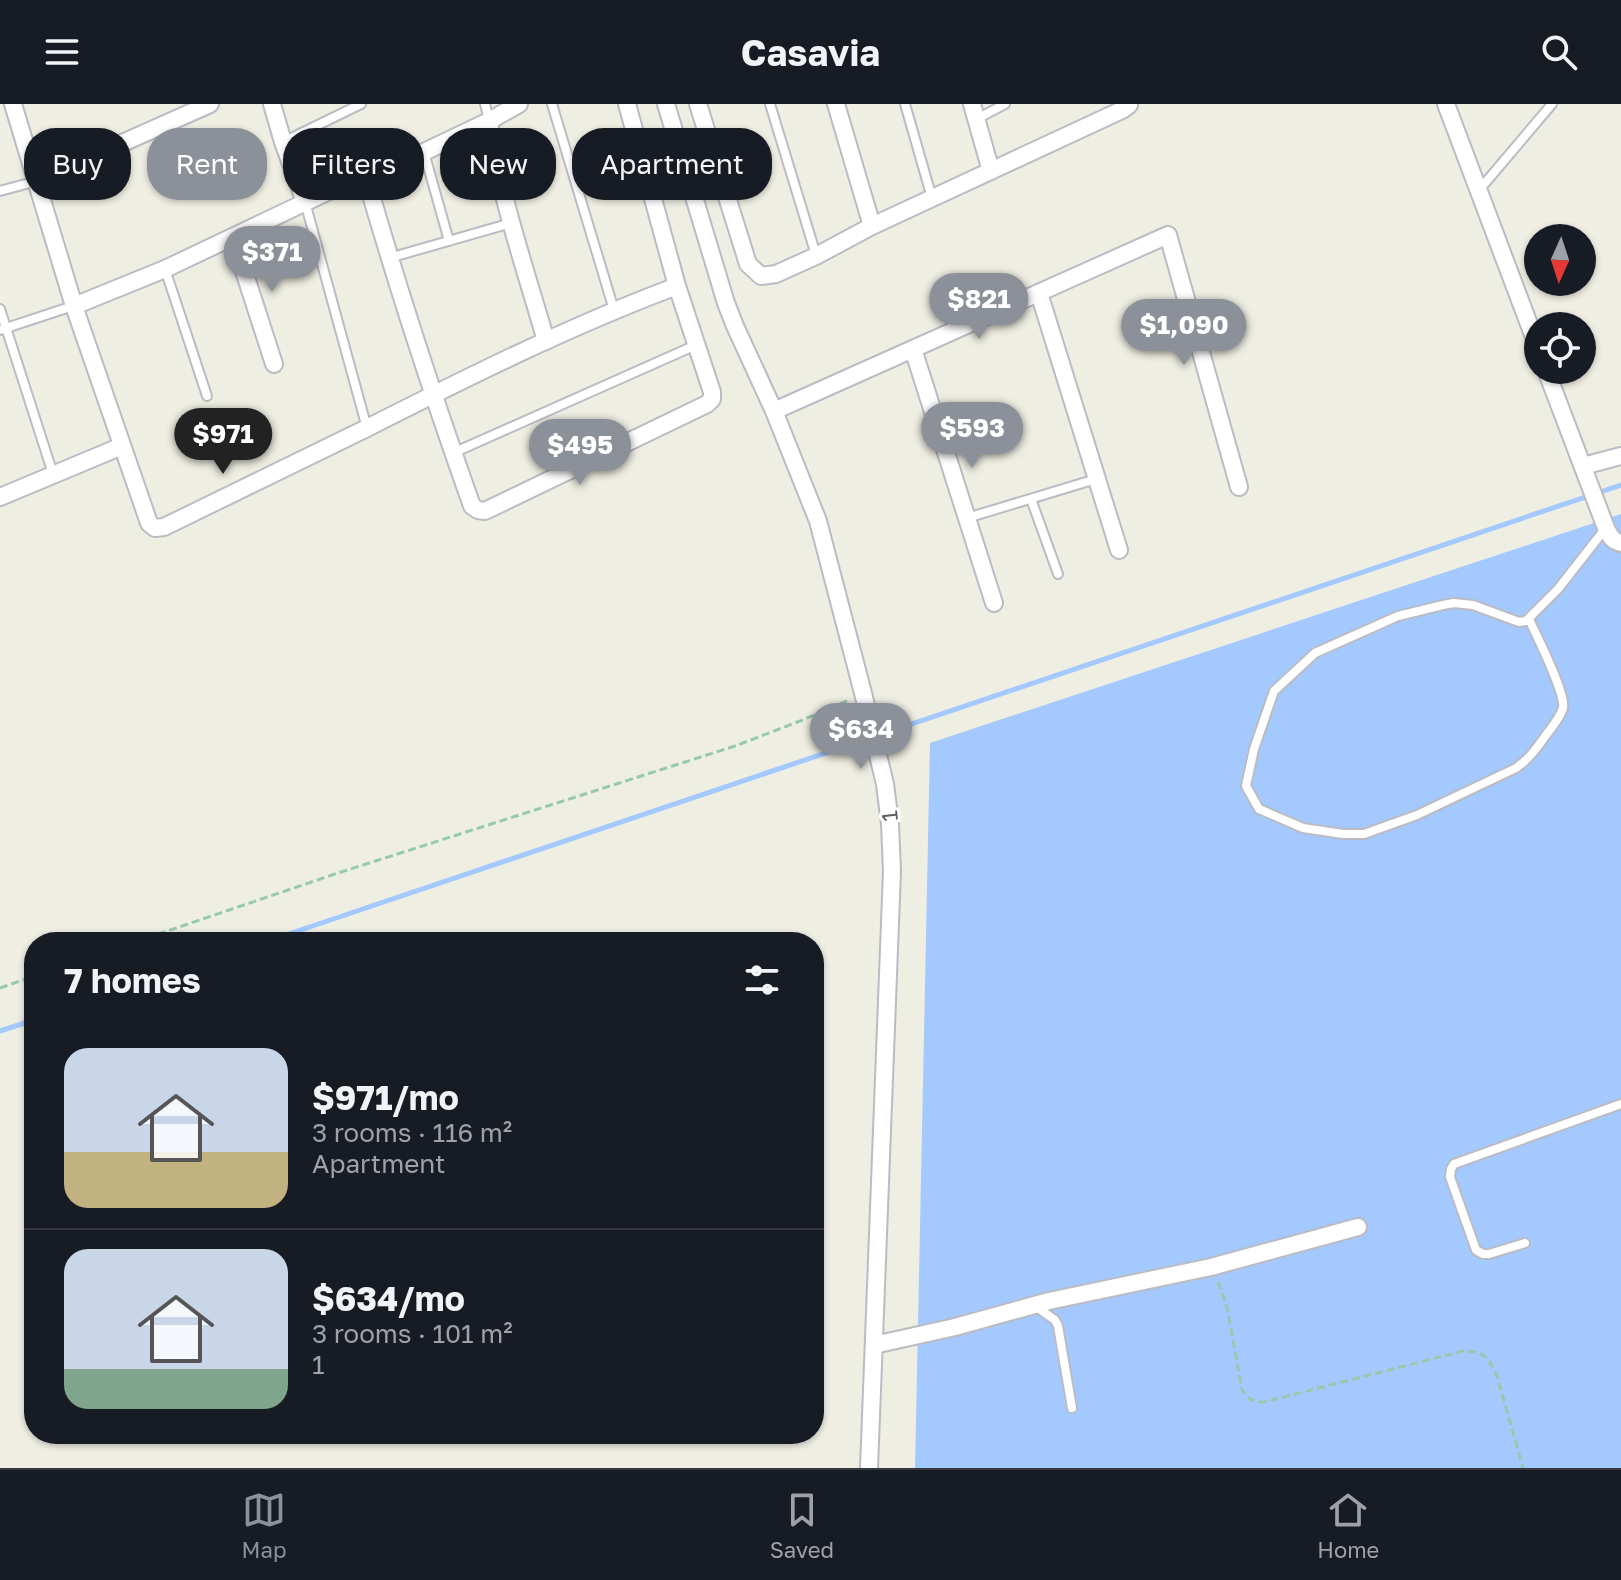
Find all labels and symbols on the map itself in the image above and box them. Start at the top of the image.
north arrow [1524,224,1596,296]
pin: $371 [225,226,319,294]
pin: $821 [932,273,1026,341]
pin: $1,090 [1119,299,1249,367]
pin: $593 [925,402,1019,470]
pin: $971 [176,408,270,476]
pin: $495 [533,419,627,487]
pin: $634 [814,703,908,771]
street label: 1 [875,809,903,823]

